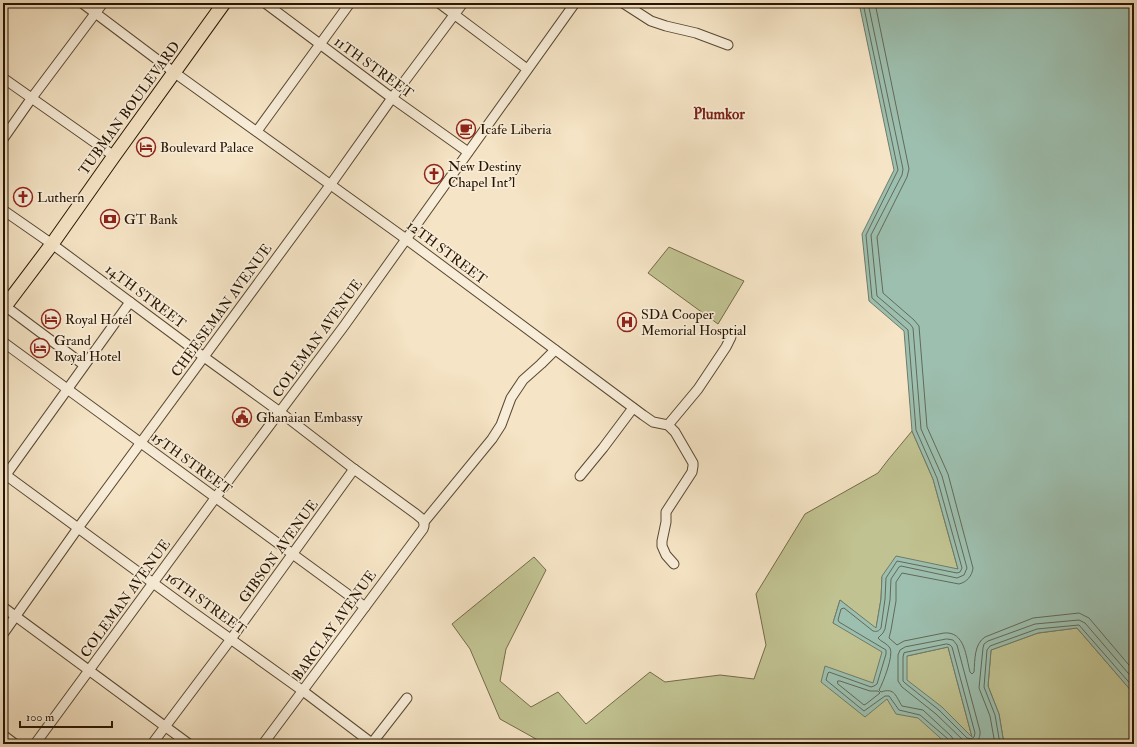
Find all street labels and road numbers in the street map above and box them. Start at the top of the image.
street label: 11TH STREET [331,33,417,102]
street label: TUBMAN BOULEVARD [75,38,184,178]
street label: 12TH STREET [403,217,490,288]
street label: CHEESEMAN AVENUE [167,241,275,380]
street label: 14TH STREET [102,261,190,332]
street label: COLEMAN AVENUE [269,276,366,401]
street label: 15TH STREET [148,429,235,498]
street label: GIBSON AVENUE [235,496,322,606]
street label: COLEMAN AVENUE [77,536,174,661]
street label: BARCLAY AVENUE [289,567,380,684]
street label: 16TH STREET [162,568,250,639]

